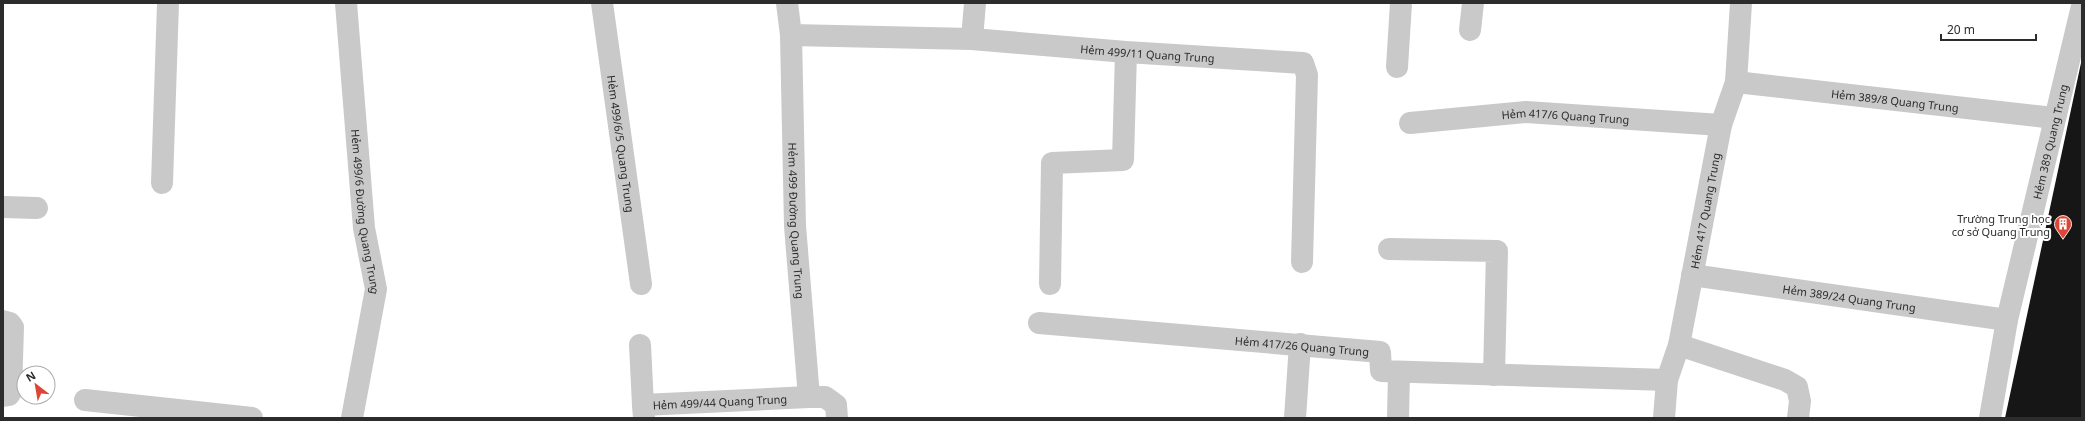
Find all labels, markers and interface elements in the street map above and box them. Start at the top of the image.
scale bar [1941,16,2036,42]
text: 20 m [1947,21,1975,38]
street label: Hẻm 499/11 Quang Trung [1080,41,1215,65]
street label: Hẻm 499/6/5 Quang Trung [605,74,638,213]
street label: Hẻm 389 Quang Trung [2029,82,2071,201]
street label: Hẻm 389/8 Quang Trung [1830,85,1960,115]
street label: Hẻm 417/6 Quang Trung [1501,105,1630,126]
street label: Hẻm 499/6 Đường Quang Trung [349,129,384,296]
street label: Hẻm 499 Đường Quang Trung [786,142,808,299]
street label: Hẻm 417 Quang Trung [1686,151,1723,270]
place label: Trường Trung học cơ sở Quang Trung [1952,211,2050,239]
building icon: Trường Trung học cơ sở Quang Trung [2053,214,2073,239]
street label: Hẻm 389/24 Quang Trung [1782,281,1917,314]
street label: Hẻm 417/26 Quang Trung [1234,332,1370,359]
north arrow [16,365,56,405]
text: N [23,367,38,385]
street label: Hẻm 499/44 Quang Trung [652,391,787,412]

